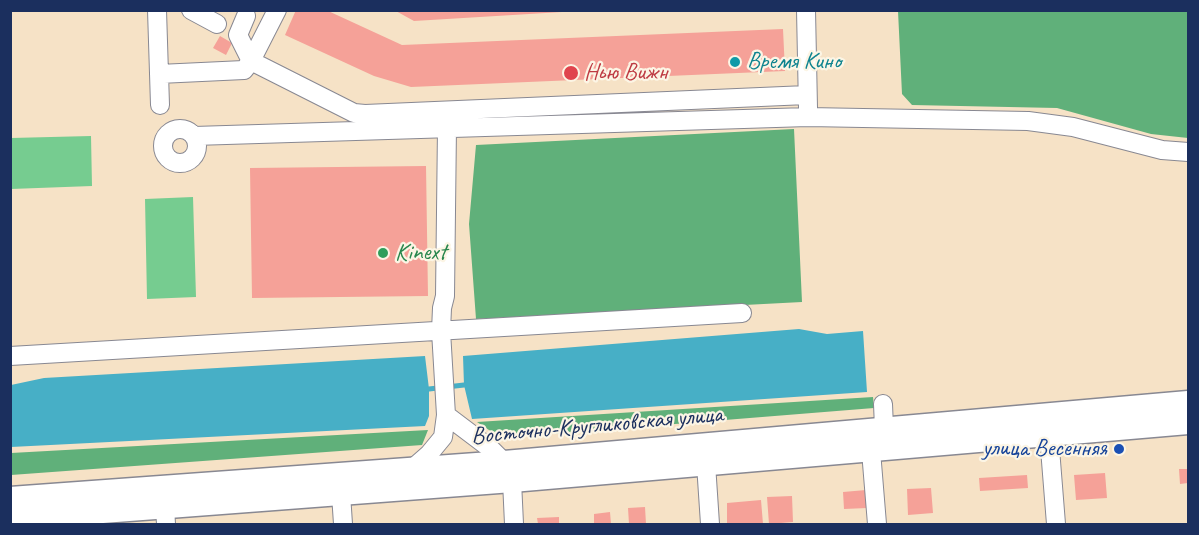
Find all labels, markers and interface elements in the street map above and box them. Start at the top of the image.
place label: Время Кино [747,48,841,76]
marker: Время Кино [728,55,742,69]
place label: Нью Вижн [584,59,667,87]
marker: Нью Вижн [562,64,580,82]
place label: Kinext [395,239,446,267]
marker: Kinext [376,246,390,260]
street label: Восточно-Кругликовская улица [470,401,724,451]
place label: улица Весенняя [982,435,1107,463]
marker: улица Весенняя [1112,442,1126,456]

